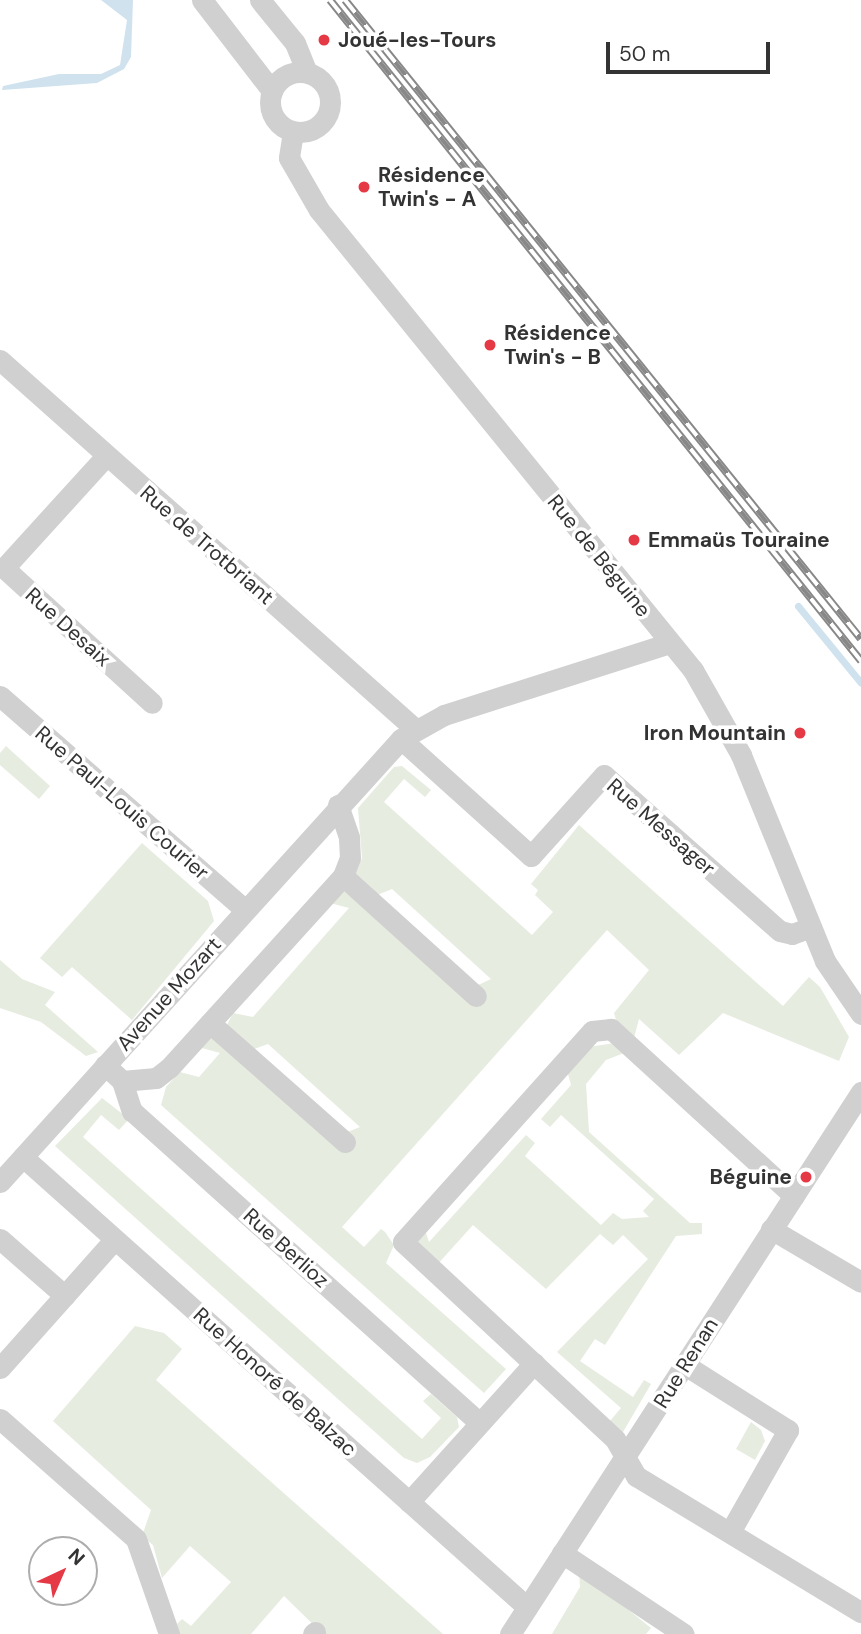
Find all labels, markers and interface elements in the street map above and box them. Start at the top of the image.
place label: Joué-les-Tours [338,27,496,53]
scale bar [609,28,774,72]
marker: Joué-les-Tours [316,32,332,48]
text: 50 m [619,40,670,68]
place label: Résidence Twin's - A [378,162,485,212]
marker: Résidence Twin's - A [356,179,372,195]
place label: Résidence Twin's - B [504,320,611,370]
marker: Résidence Twin's - B [482,337,498,353]
street label: Rue de Trotbriant [135,480,279,610]
street label: Rue de Béguine [542,490,656,622]
place label: Emmaüs Touraine [648,527,830,553]
marker: Emmaüs Touraine [626,532,642,548]
street label: Rue Desaix [20,582,116,672]
place label: Iron Mountain [644,720,786,746]
street label: Rue Paul-Louis Courier [30,721,214,885]
marker: Iron Mountain [792,725,808,741]
street label: Rue Messager [602,773,720,881]
street label: Avenue Mozart [111,932,227,1056]
place label: Béguine [709,1164,792,1190]
marker: Béguine [798,1169,814,1185]
street label: Rue Berlioz [238,1203,334,1293]
street label: Rue Honoré de Balzac [188,1302,362,1462]
street label: Rue Renan [648,1313,724,1413]
north arrow [28,1536,98,1606]
text: N [63,1543,90,1571]

